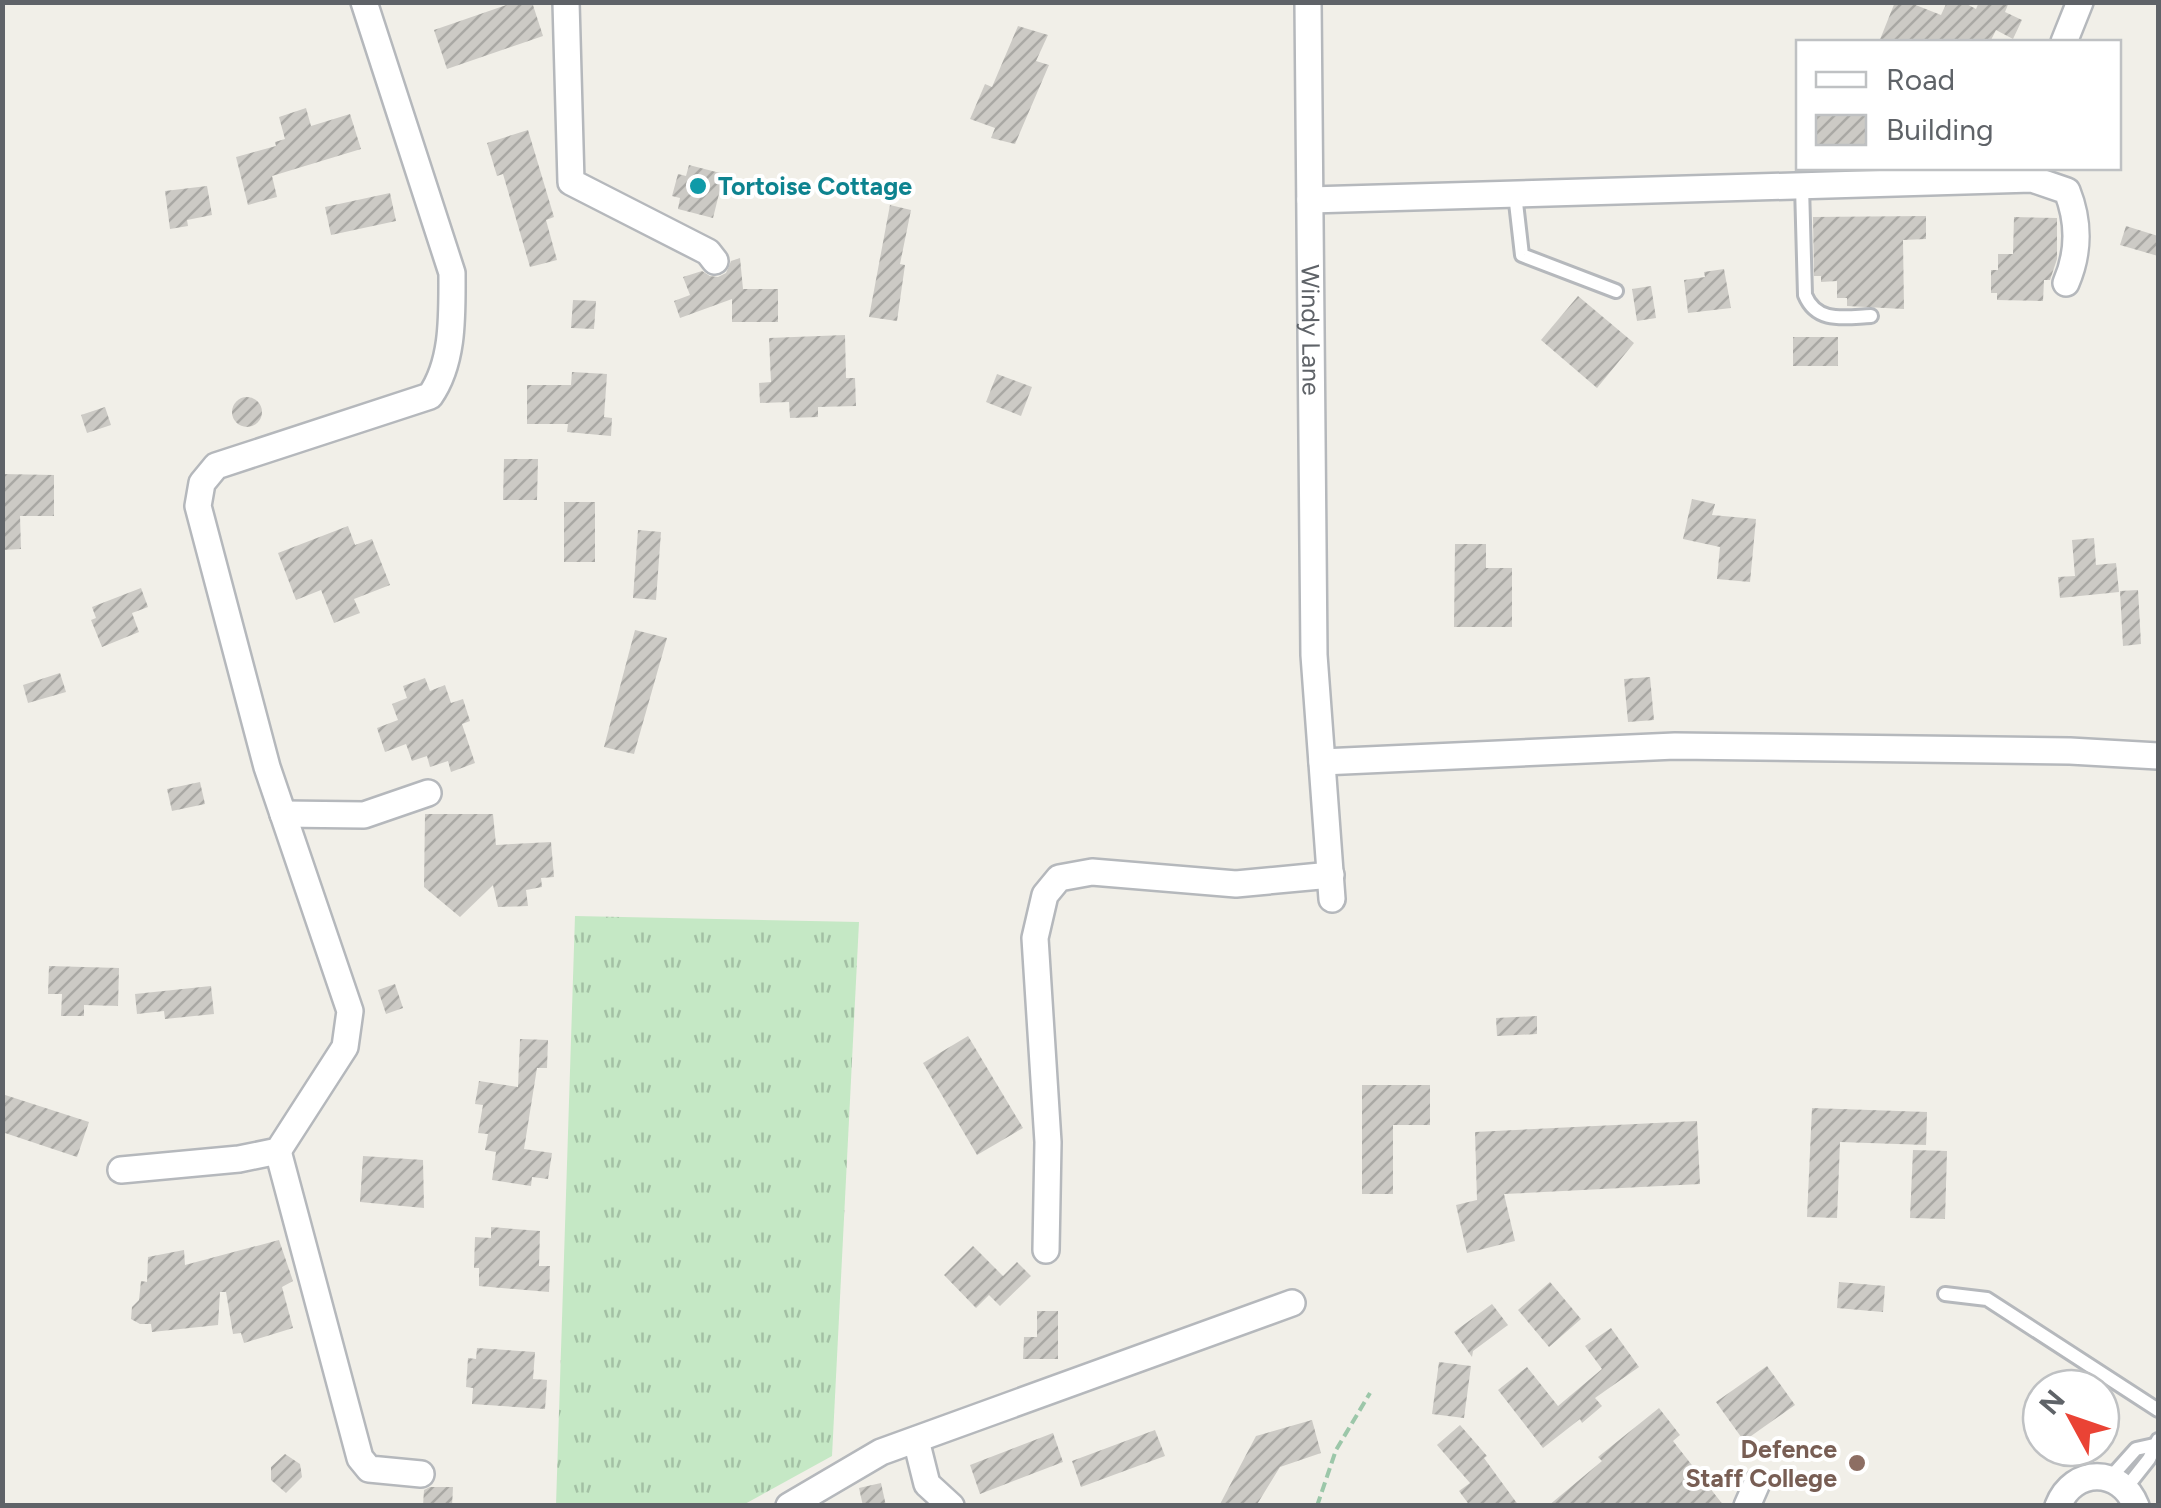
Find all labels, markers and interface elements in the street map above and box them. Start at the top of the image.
legend [1796,40,2121,170]
text: Road [1886,61,1955,98]
text: Building [1886,111,1994,148]
place label: Tortoise Cottage [718,171,912,201]
marker: Tortoise Cottage [687,175,709,197]
street label: Windy Lane [1295,264,1327,396]
north arrow [2021,1368,2121,1468]
text: N [2032,1383,2072,1421]
place label: Defence Staff College [1685,1434,1837,1493]
marker: Defence Staff College [1846,1452,1868,1474]

